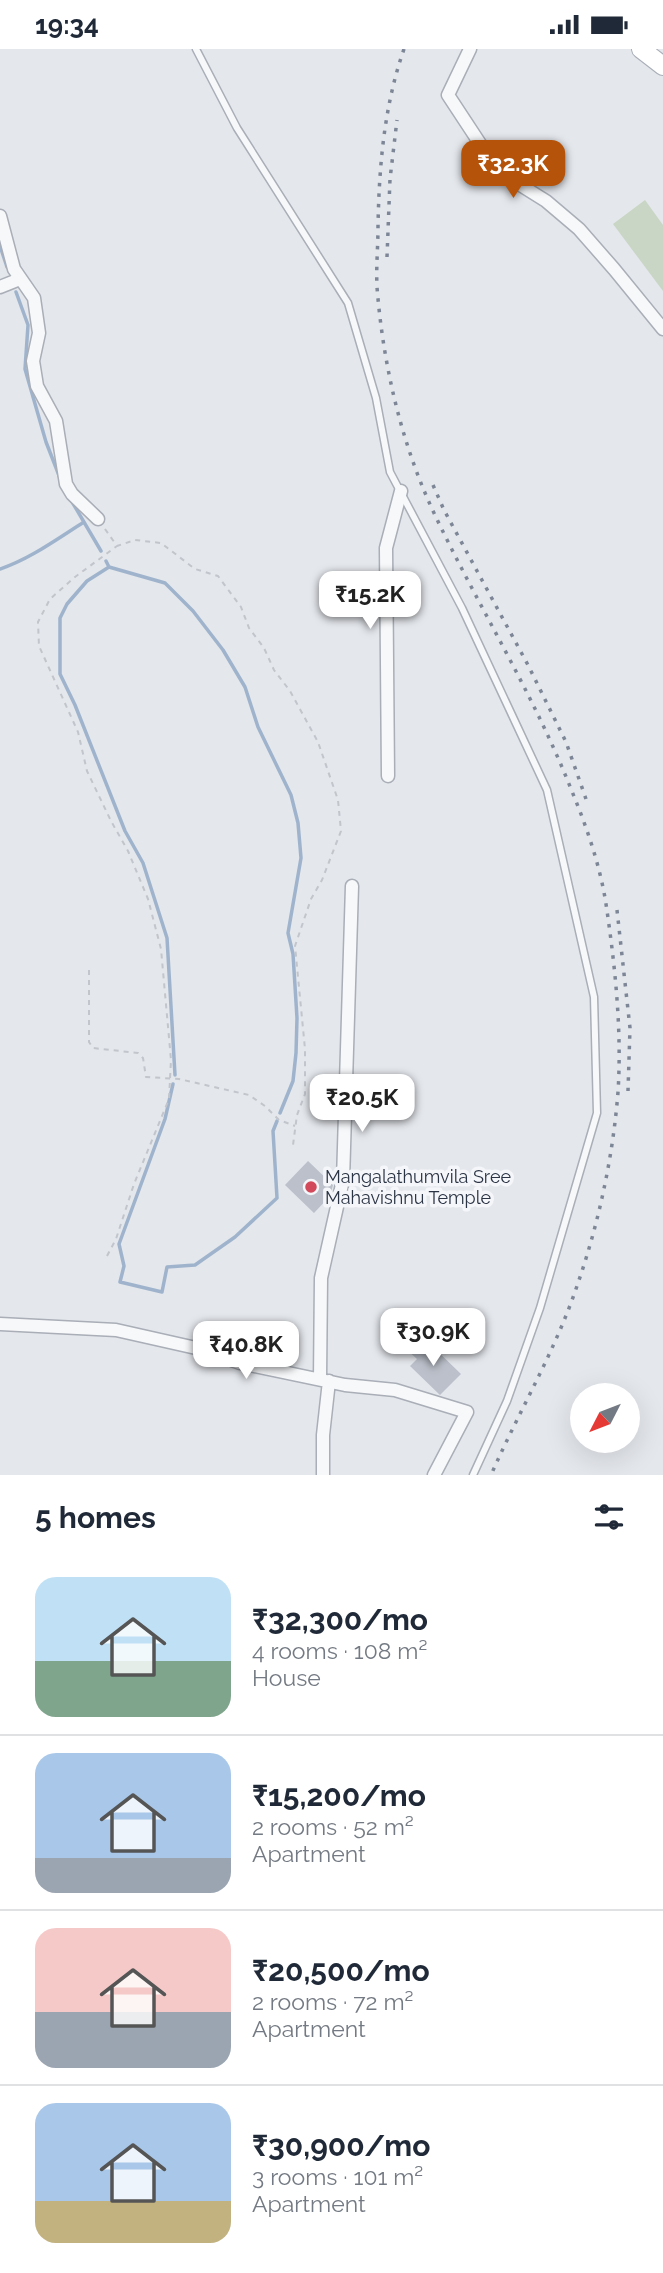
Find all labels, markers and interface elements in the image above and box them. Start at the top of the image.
text: 19:34 [35,10,99,40]
pin: ₹32.3K [456,141,570,200]
text: ₹32.3K [477,149,549,176]
pin: ₹15.2K [313,571,427,631]
text: ₹15.2K [335,580,405,607]
pin: ₹20.5K [305,1075,419,1134]
text: ₹20.5K [326,1083,398,1110]
place label: Mangalathumvila Sree Mahavishnu Temple [325,1166,511,1208]
marker: Mangalathumvila Sree Mahavishnu Temple [303,1179,319,1195]
pin: ₹30.9K [376,1309,490,1368]
text: ₹30.9K [396,1317,470,1344]
pin: ₹40.8K [189,1321,303,1381]
text: ₹40.8K [209,1330,283,1357]
north arrow [570,1383,640,1453]
map controls [570,1383,640,1453]
icon: filters [590,1498,628,1536]
text: 5 homes [35,1500,156,1535]
text: ₹32,300/mo [252,1602,428,1637]
icon: home [91,1605,175,1689]
text: 4 rooms · 108 m² [252,1637,427,1664]
text: House [252,1664,321,1691]
text: ₹15,200/mo [252,1778,426,1813]
icon: home [91,1781,175,1865]
text: 2 rooms · 52 m² [252,1813,414,1840]
text: Apartment [252,1840,366,1867]
text: ₹20,500/mo [252,1953,430,1988]
icon: home [91,1956,175,2040]
text: 2 rooms · 72 m² [252,1988,413,2015]
text: Apartment [252,2015,366,2042]
text: ₹30,900/mo [252,2128,430,2163]
icon: home [91,2131,175,2215]
text: 3 rooms · 101 m² [252,2163,423,2190]
text: Apartment [252,2190,366,2217]

